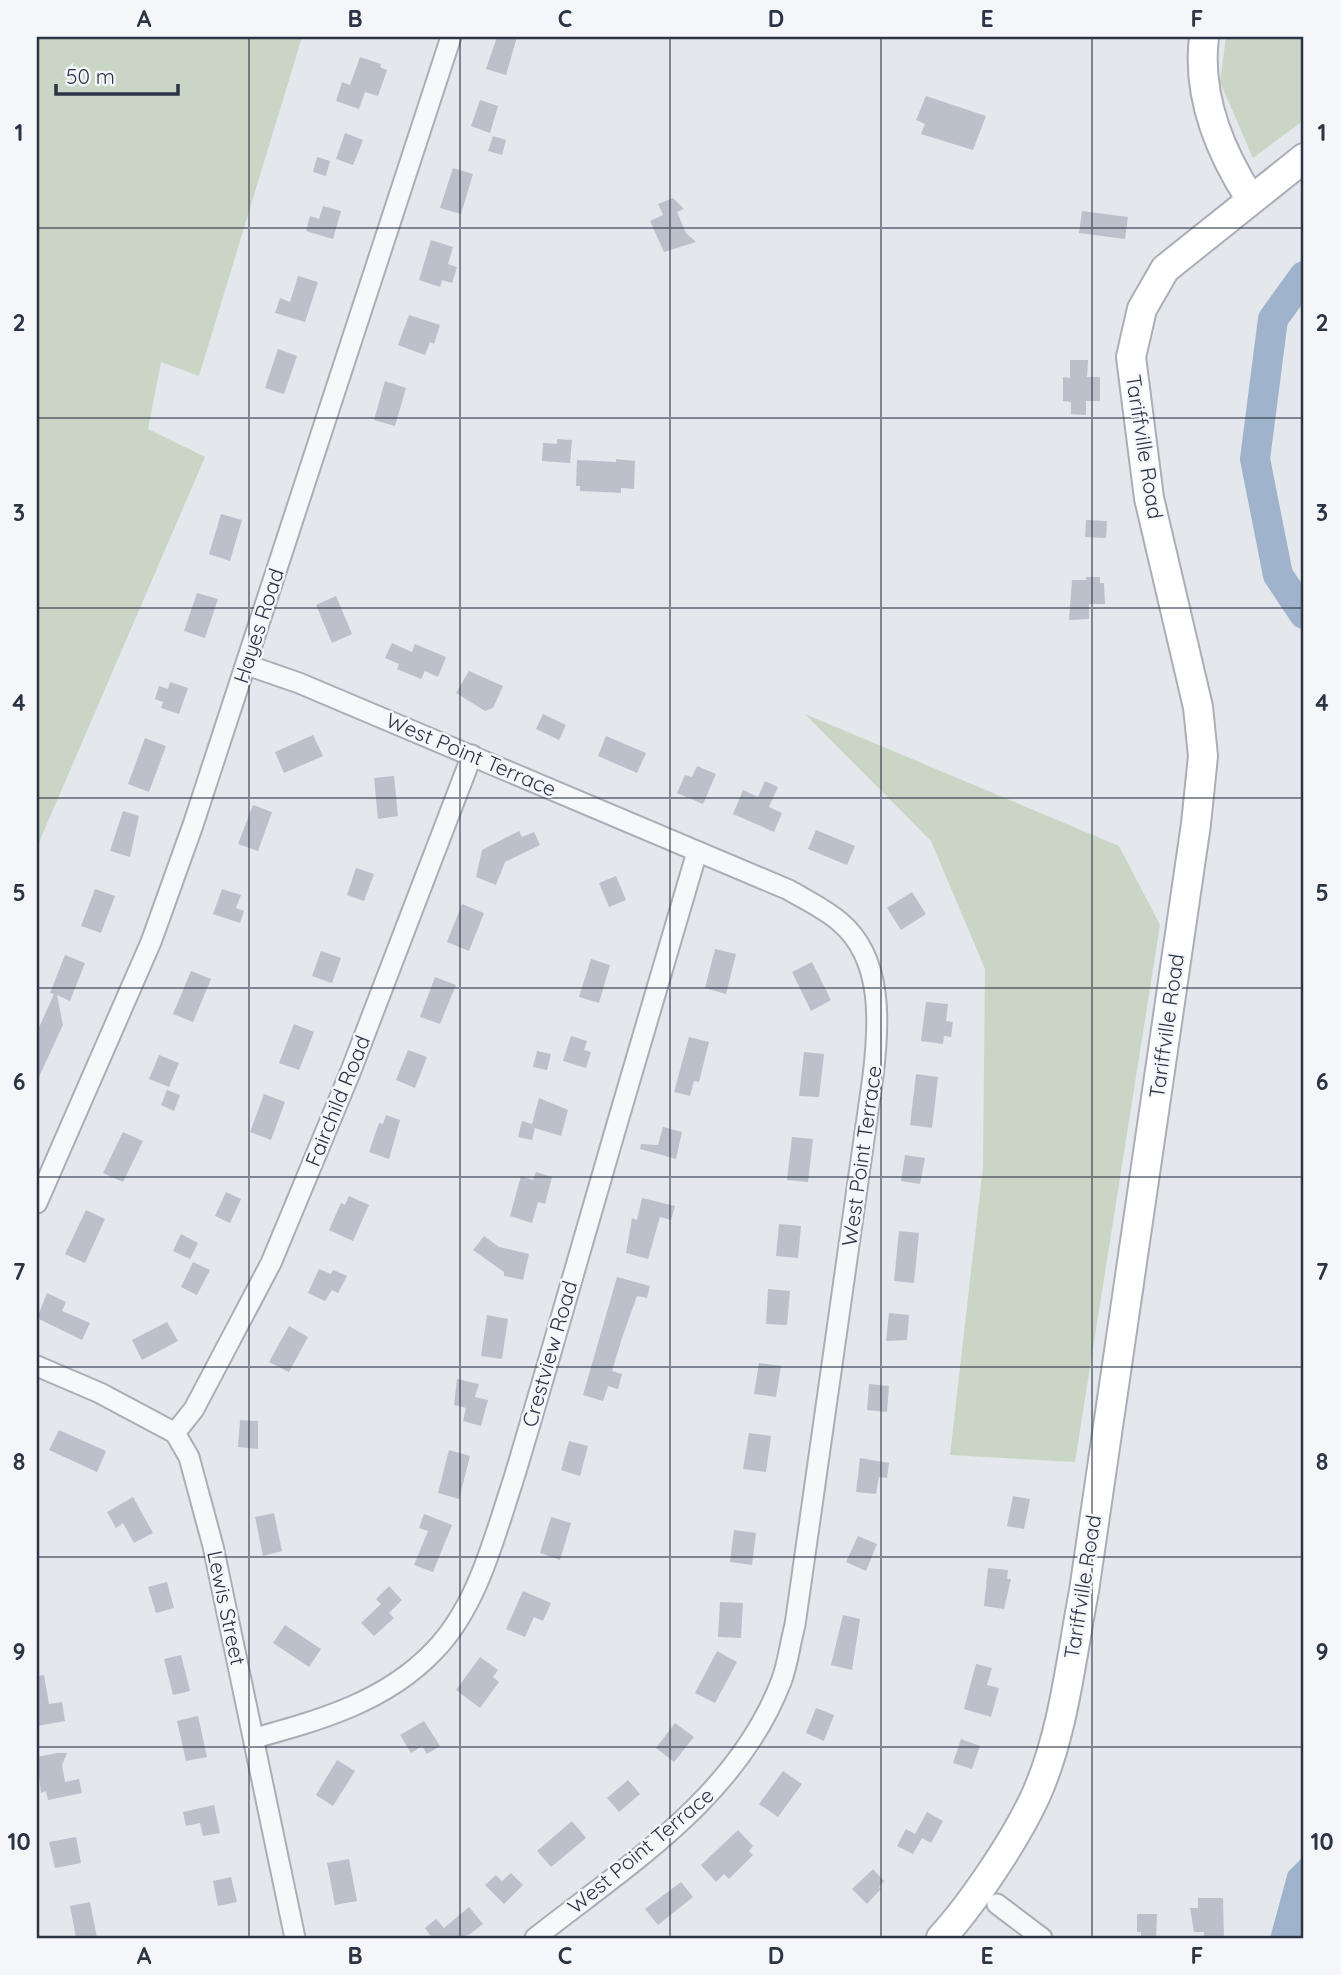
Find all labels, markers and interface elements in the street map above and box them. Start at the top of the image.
text: A [137,4,152,33]
text: B [347,4,363,33]
text: C [558,4,572,33]
text: D [768,4,784,33]
text: E [980,4,994,33]
text: F [1191,4,1203,33]
scale bar [56,52,178,96]
text: 50 m [66,63,115,89]
text: 1 [15,118,23,147]
text: 1 [1318,118,1326,147]
text: 2 [12,308,26,337]
text: 2 [1315,308,1329,337]
street label: Tariffville Road [1121,373,1169,521]
text: 3 [13,498,25,527]
text: 3 [1316,498,1328,527]
street label: Hayes Road [227,565,289,686]
text: 4 [12,688,26,717]
text: 4 [1315,688,1329,717]
street label: West Point Terrace [382,706,560,802]
text: 5 [12,878,26,907]
text: 5 [1315,878,1329,907]
street label: Tariffville Road [1143,952,1189,1100]
street label: Fairchild Road [299,1031,375,1170]
street label: West Point Terrace [835,1064,887,1248]
text: 6 [13,1067,25,1096]
text: 6 [1316,1067,1328,1096]
text: 7 [13,1257,26,1286]
text: 7 [1316,1257,1329,1286]
street label: Crestview Road [516,1277,582,1430]
text: 8 [13,1447,25,1476]
text: 8 [1316,1447,1328,1476]
street label: Tariffville Road [1058,1513,1106,1661]
street label: Lewis Street [202,1548,252,1667]
text: 9 [12,1637,26,1666]
text: 9 [1315,1637,1329,1666]
street label: West Point Terrace [562,1782,719,1919]
text: 10 [7,1827,31,1856]
text: 10 [1310,1827,1334,1856]
text: A [137,1941,152,1970]
text: B [347,1941,363,1970]
text: C [558,1941,572,1970]
text: D [768,1941,784,1970]
text: E [980,1941,994,1970]
text: F [1191,1941,1203,1970]

